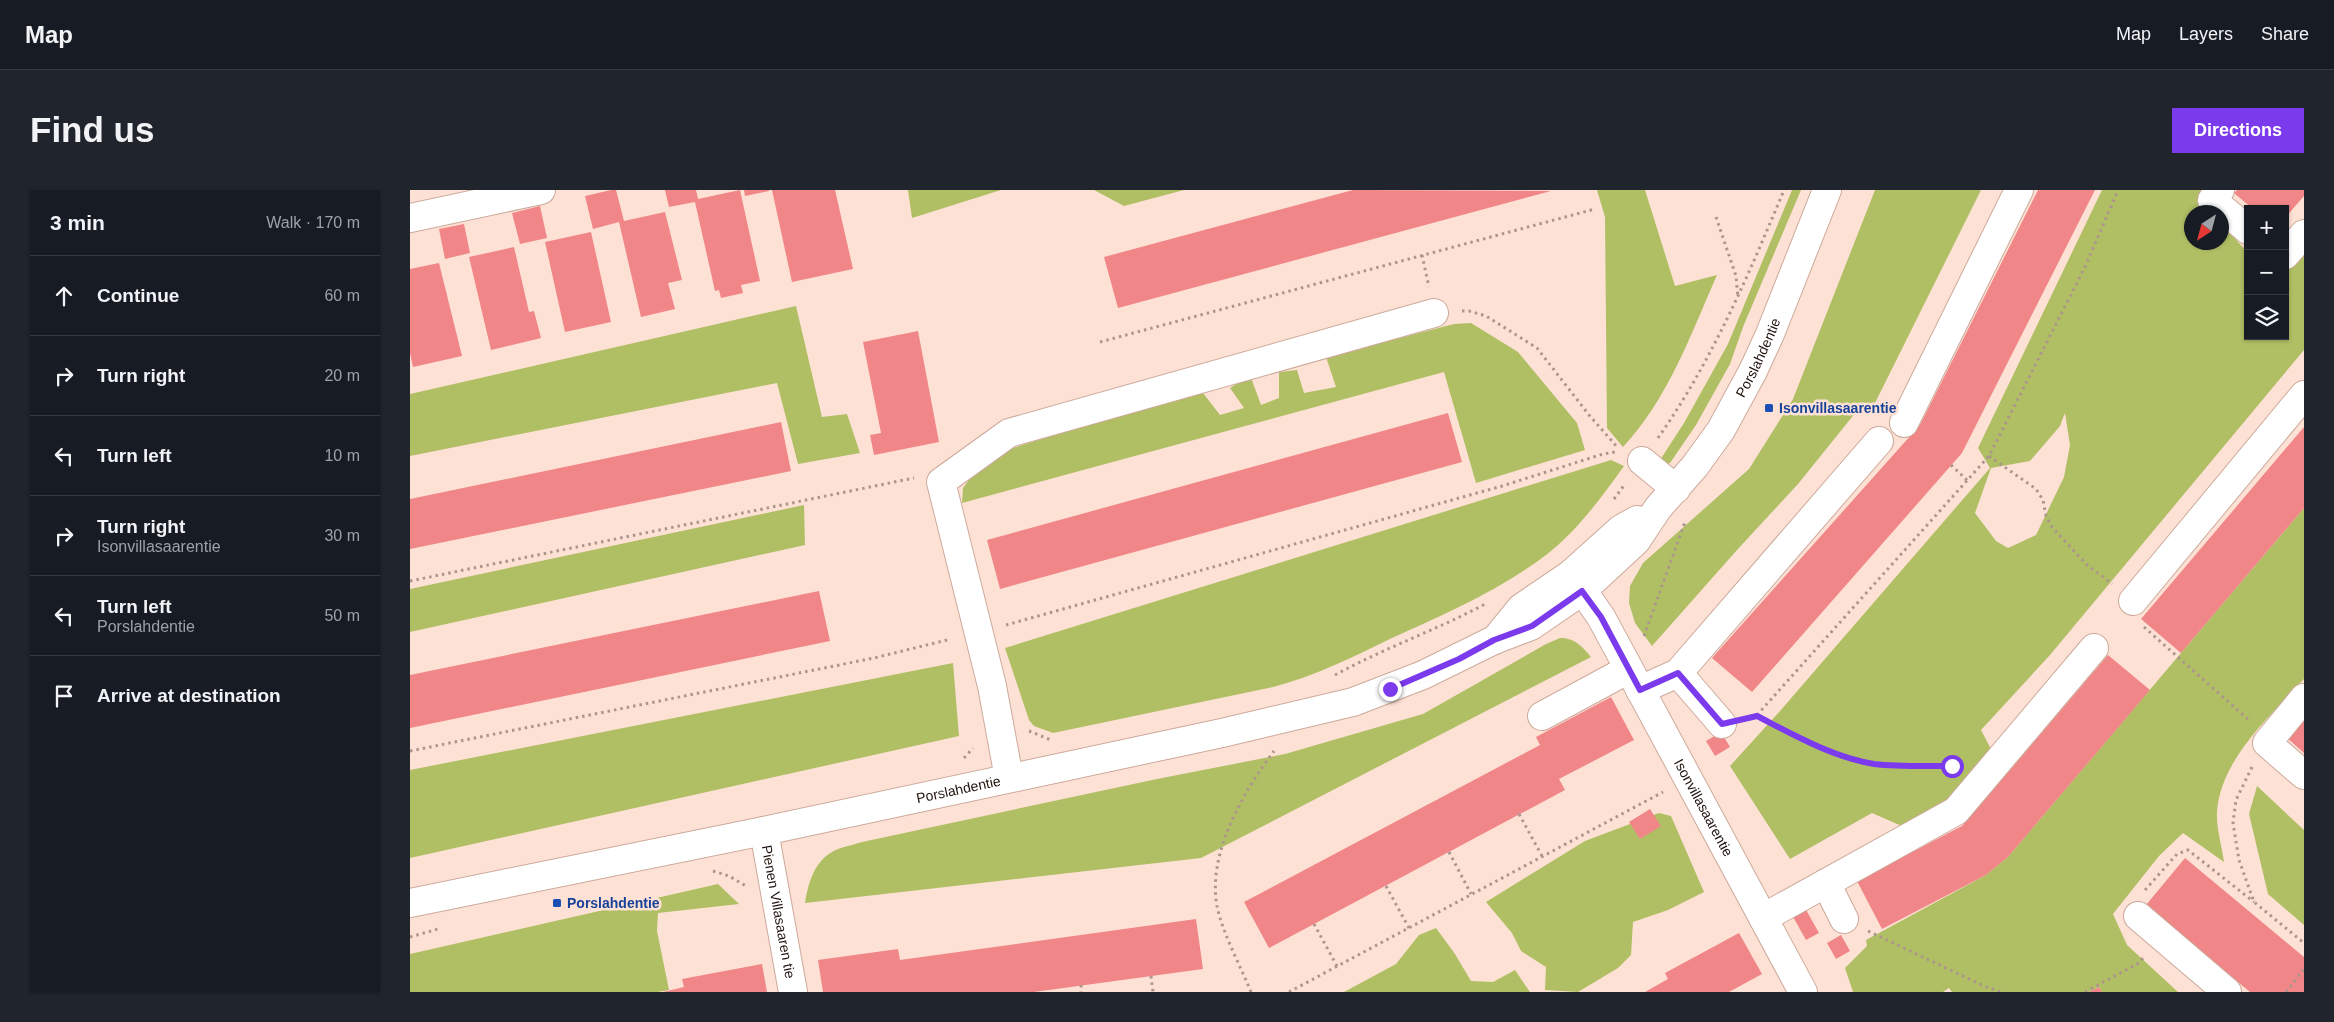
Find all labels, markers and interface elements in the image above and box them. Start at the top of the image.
text: Map [25,21,73,48]
text: Map [2116,24,2151,44]
text: Layers [2179,24,2233,44]
text: Share [2261,24,2309,44]
button: Directions [2172,108,2304,153]
text: Find us [30,110,154,149]
north arrow [2184,205,2229,250]
map controls [2244,205,2289,340]
button: + [2244,205,2289,250]
text: 3 min [50,211,105,234]
text: Walk · 170 m [266,214,360,231]
button: − [2244,250,2289,295]
icon: ahead [50,282,78,310]
text: Continue [97,285,179,306]
text: 60 m [324,287,360,304]
button: layers [2244,295,2289,340]
street label: Porslahdentie [1732,315,1784,400]
icon: right [50,362,78,390]
text: Turn right [97,365,185,386]
text: 20 m [324,367,360,384]
place label: Isonvillasaarentie [1779,400,1897,416]
marker: Isonvillasaarentie [1763,402,1775,414]
icon: left [50,442,78,470]
text: Turn left [97,445,172,466]
text: 10 m [324,447,360,464]
text: Turn right [97,516,185,537]
icon: right [50,522,78,550]
text: 30 m [324,527,360,544]
text: Isonvillasaarentie [97,538,221,555]
text: Turn left [97,596,172,617]
icon: left [50,602,78,630]
text: 50 m [324,607,360,624]
text: Porslahdentie [97,618,195,635]
route end [1379,678,1402,701]
icon: arrive [50,682,78,710]
text: Arrive at destination [97,685,281,706]
route start [1941,755,1964,778]
street label: Isonvillasaarentie [1671,756,1737,859]
street label: Porslahdentie [915,773,1002,806]
street label: Pienen Villasaaren tie [759,844,798,980]
place label: Porslahdentie [567,895,660,911]
marker: Porslahdentie [551,897,563,909]

